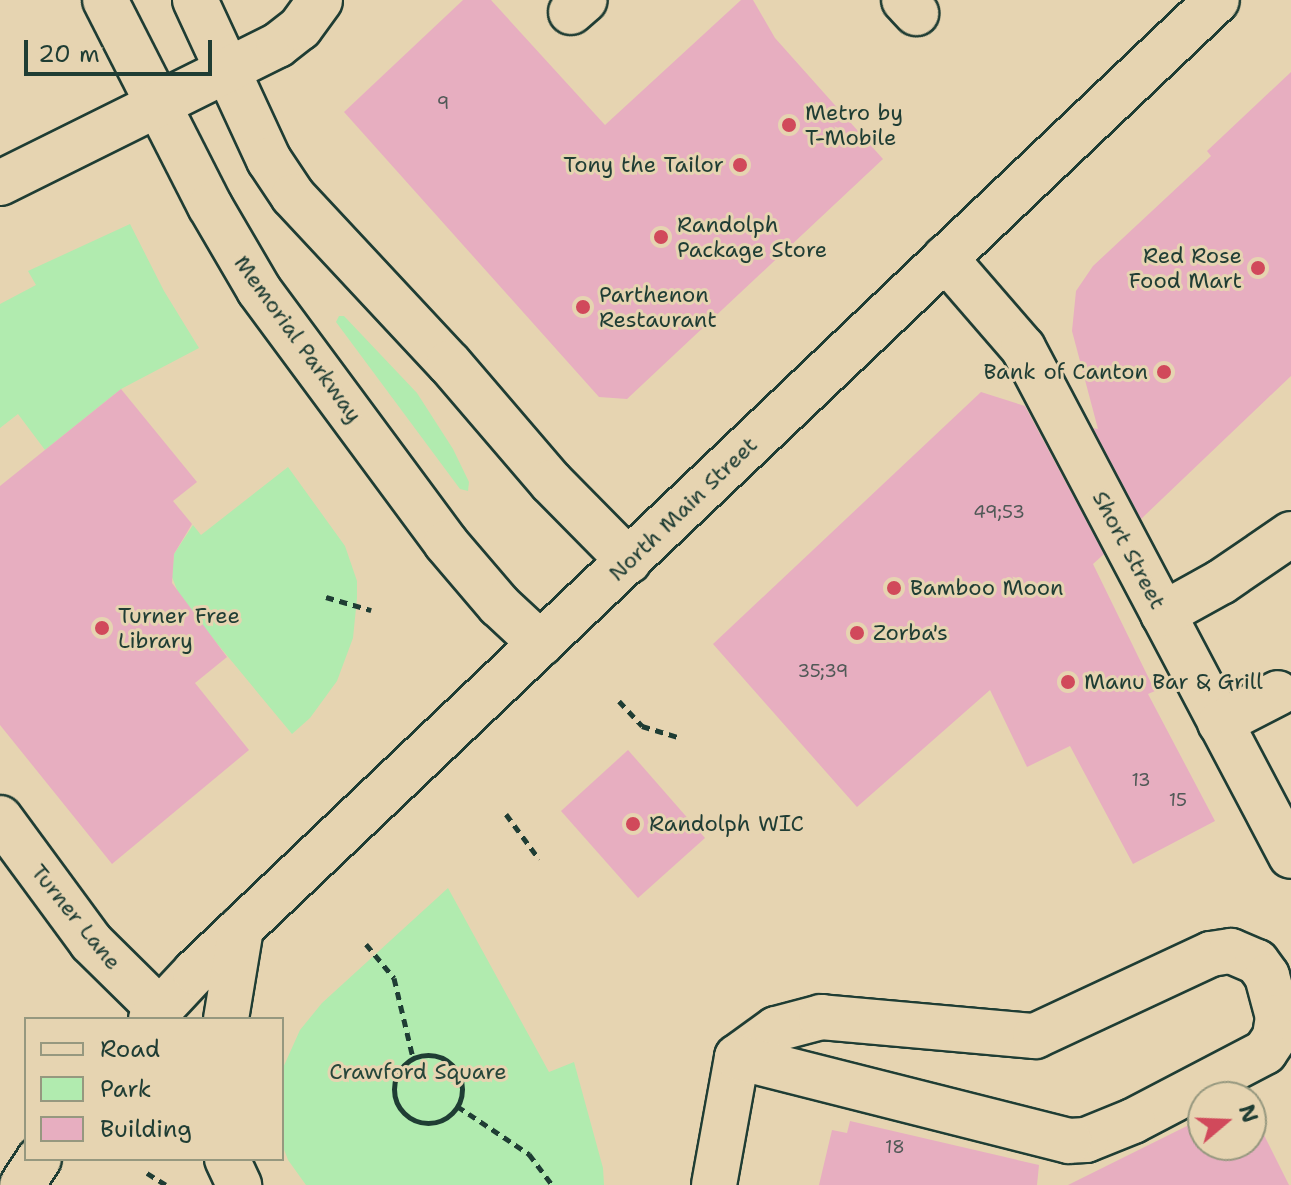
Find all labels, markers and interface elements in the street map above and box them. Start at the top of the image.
scale bar [28,24,216,74]
text: 20 m [38,38,100,70]
house number: 9 [437,92,449,114]
place label: Metro by T-Mobile [805,99,903,150]
marker: Metro by T-Mobile [780,116,798,134]
place label: Tony the Tailor [563,152,724,178]
marker: Tony the Tailor [731,156,749,174]
place label: Randolph Package Store [677,211,827,262]
marker: Randolph Package Store [652,228,670,246]
place label: Red Rose Food Mart [1129,242,1242,294]
street label: Memorial Parkway [229,250,367,428]
marker: Red Rose Food Mart [1249,259,1267,277]
place label: Parthenon Restaurant [599,281,717,332]
marker: Parthenon Restaurant [574,298,592,316]
place label: Bank of Canton [983,359,1148,385]
marker: Bank of Canton [1155,363,1173,381]
street label: North Main Street [603,431,763,587]
street label: Short Street [1087,486,1171,614]
house number: 49;53 [973,501,1025,523]
place label: Bamboo Moon [910,575,1064,601]
marker: Bamboo Moon [885,579,903,597]
place label: Turner Free Library [118,602,240,654]
marker: Turner Free Library [93,619,111,637]
place label: Zorba's [873,620,948,646]
marker: Zorba's [848,624,866,642]
house number: 35;39 [798,660,848,682]
place label: Manu Bar & Grill [1084,669,1263,695]
marker: Manu Bar & Grill [1059,673,1077,691]
house number: 13 [1131,769,1151,791]
house number: 15 [1169,789,1187,811]
place label: Randolph WIC [649,811,804,837]
marker: Randolph WIC [624,815,642,833]
street label: Turner Lane [25,859,127,975]
legend [24,1017,284,1161]
text: Road [100,1033,160,1065]
park label: Crawford Square [329,1059,507,1085]
text: Park [100,1073,152,1105]
north arrow [1187,1081,1267,1161]
text: N [1232,1101,1265,1127]
text: Building [100,1113,192,1145]
house number: 18 [885,1136,905,1158]

